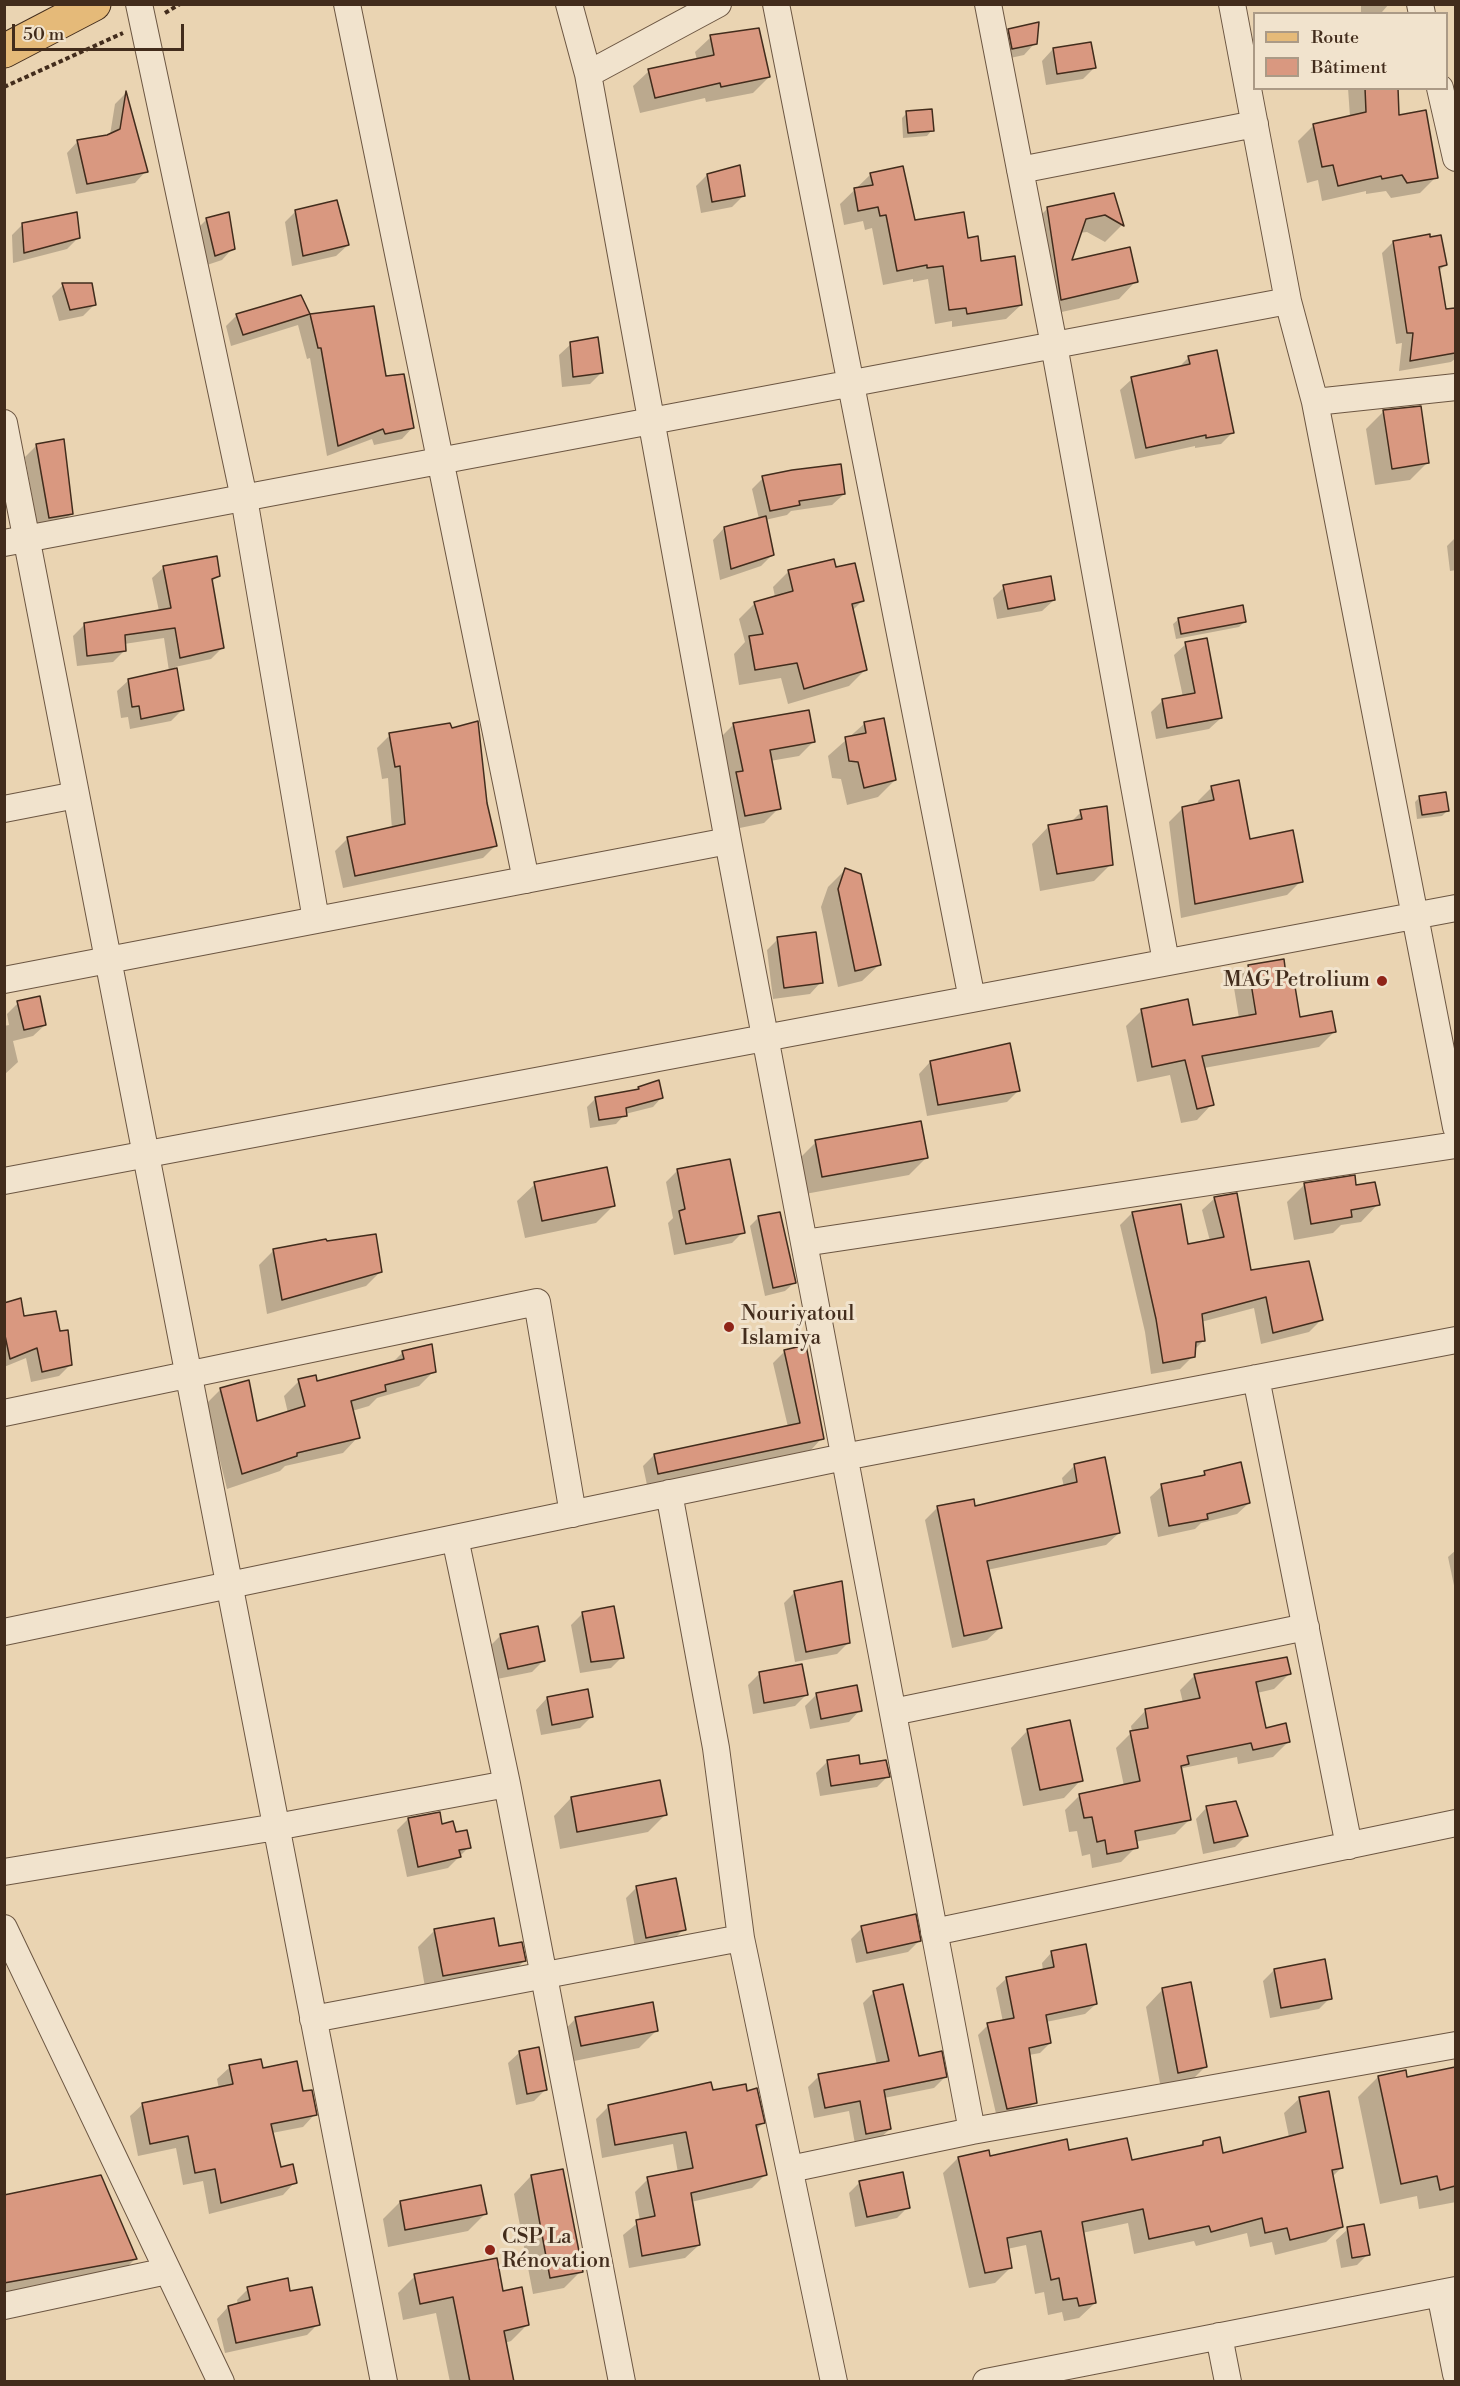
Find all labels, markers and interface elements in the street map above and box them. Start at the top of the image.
scale bar [15,12,188,50]
legend [1253,12,1448,90]
text: 50 m [23,23,64,46]
text: Route [1311,26,1359,49]
text: Bâtiment [1311,56,1387,79]
place label: MAG Petrolium [1223,968,1370,994]
marker: MAG Petrolium [1375,974,1389,988]
place label: Nouriyatoul Islamiya [741,1302,854,1352]
marker: Nouriyatoul Islamiya [722,1320,736,1334]
place label: CSP La Rénovation [502,2225,611,2275]
marker: CSP La Rénovation [483,2243,497,2257]

